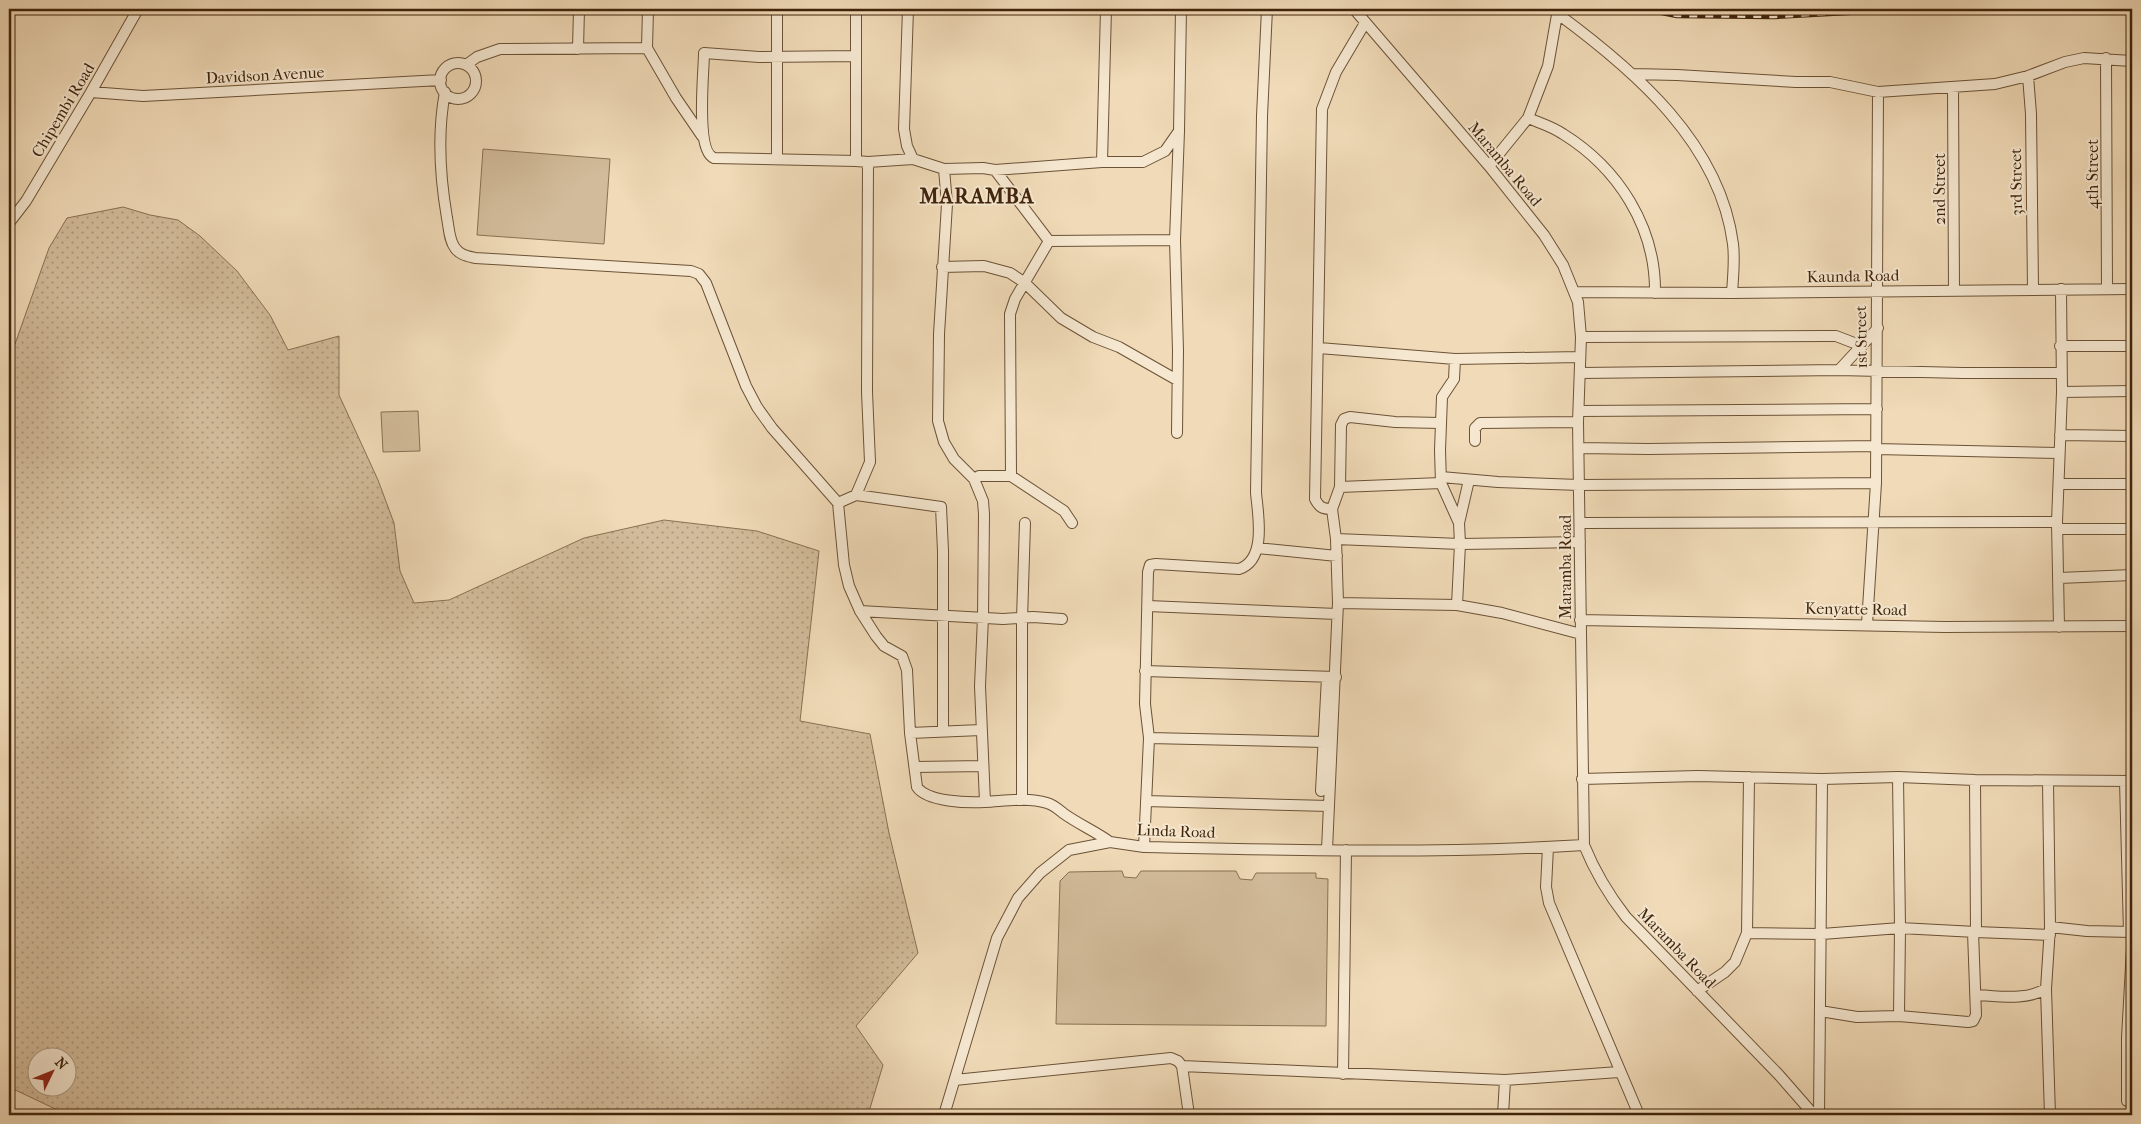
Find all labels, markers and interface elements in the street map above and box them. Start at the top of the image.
street label: Chipembi Road [27,59,99,160]
street label: Davidson Avenue [205,62,325,88]
street label: Maramba Road [1464,118,1546,210]
street label: 4th Street [2083,139,2102,209]
street label: 3rd Street [2006,148,2026,216]
street label: 2nd Street [1930,153,1949,225]
district label: MARAMBA [918,184,1035,208]
street label: Kaunda Road [1807,266,1900,286]
street label: 1st Street [1851,305,1871,369]
street label: Maramba Road [1556,515,1575,619]
street label: Kenyatte Road [1805,599,1908,619]
street label: Linda Road [1136,820,1216,842]
street label: Maramba Road [1634,904,1720,992]
north arrow [28,1046,78,1096]
text: N [51,1054,71,1073]

